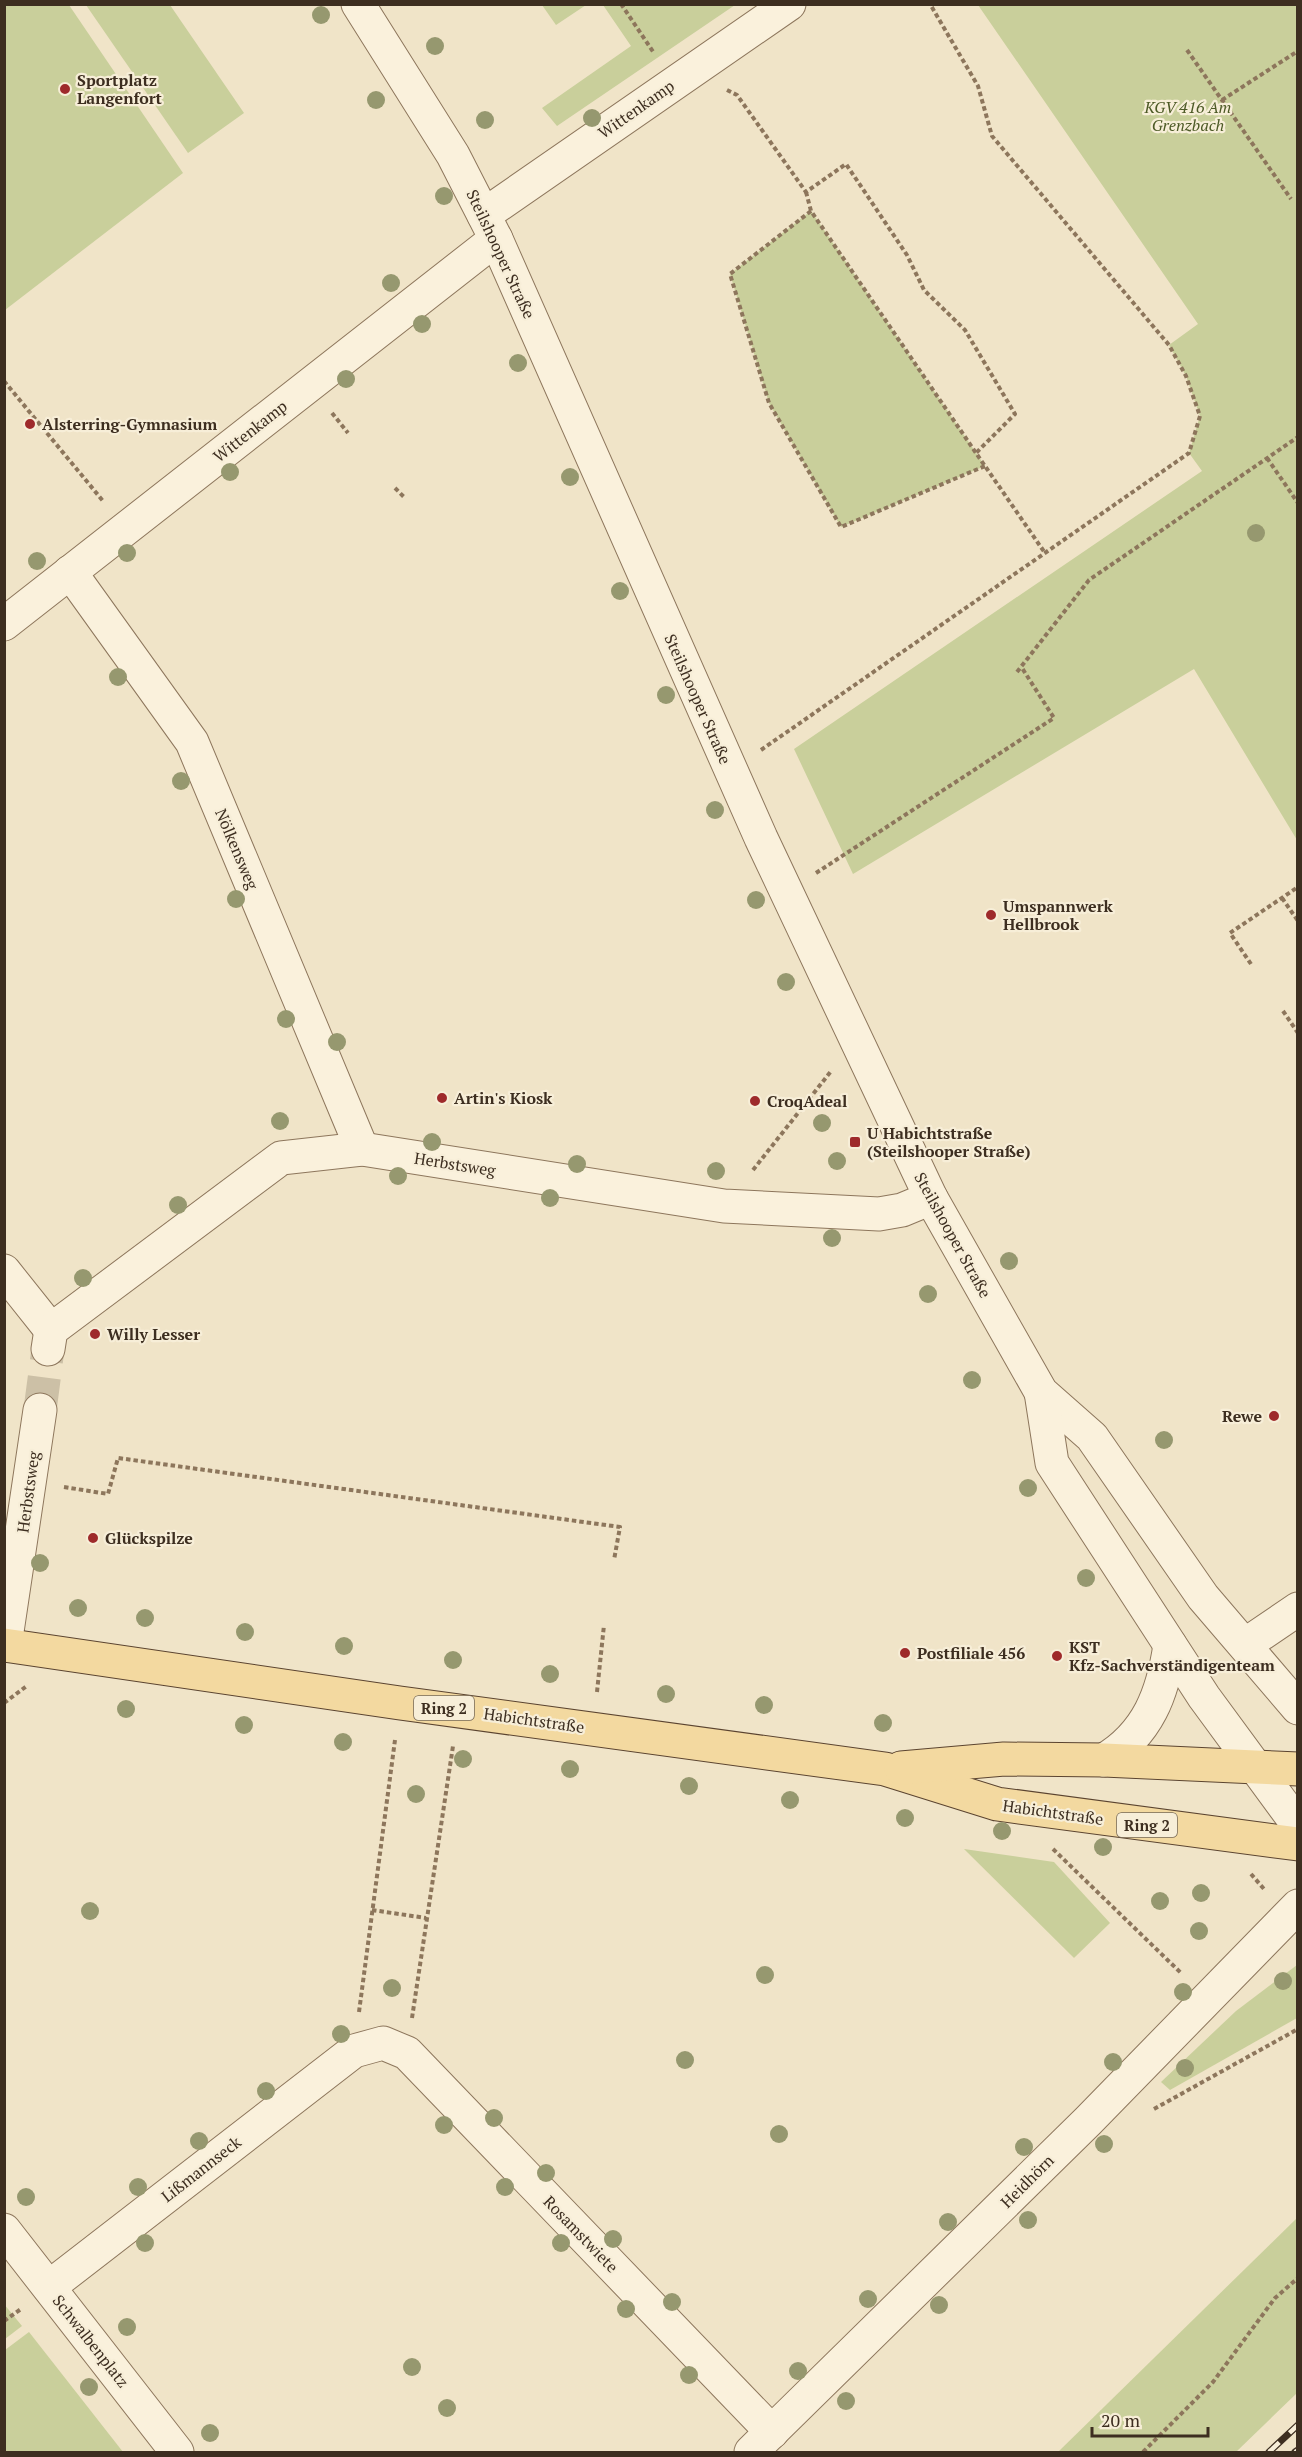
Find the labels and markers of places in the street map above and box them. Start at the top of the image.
place label: Sportplatz Langenfort [77,69,163,109]
marker: Sportplatz Langenfort [58,82,72,96]
place label: Alsterring-Gymnasium [42,413,218,435]
marker: Alsterring-Gymnasium [23,417,37,431]
place label: Umspannwerk Hellbrook [1003,895,1114,935]
marker: Umspannwerk Hellbrook [984,908,998,922]
place label: Artin's Kiosk [454,1087,553,1109]
place label: CroqAdeal [767,1090,847,1112]
marker: Artin's Kiosk [435,1091,449,1105]
marker: CroqAdeal [748,1094,762,1108]
place label: U Habichtstraße (Steilshooper Straße) [867,1122,1031,1162]
marker: U Habichtstraße (Steilshooper Straße) [848,1135,862,1149]
place label: Willy Lesser [107,1323,200,1345]
marker: Willy Lesser [88,1327,102,1341]
place label: Rewe [1222,1405,1262,1427]
marker: Rewe [1267,1409,1281,1423]
place label: Glückspilze [105,1527,193,1549]
marker: Glückspilze [86,1531,100,1545]
place label: KST Kfz-Sachverständigenteam [1069,1636,1275,1676]
place label: Postfiliale 456 [917,1642,1025,1664]
marker: Postfiliale 456 [898,1646,912,1660]
marker: KST Kfz-Sachverständigenteam [1050,1649,1064,1663]

